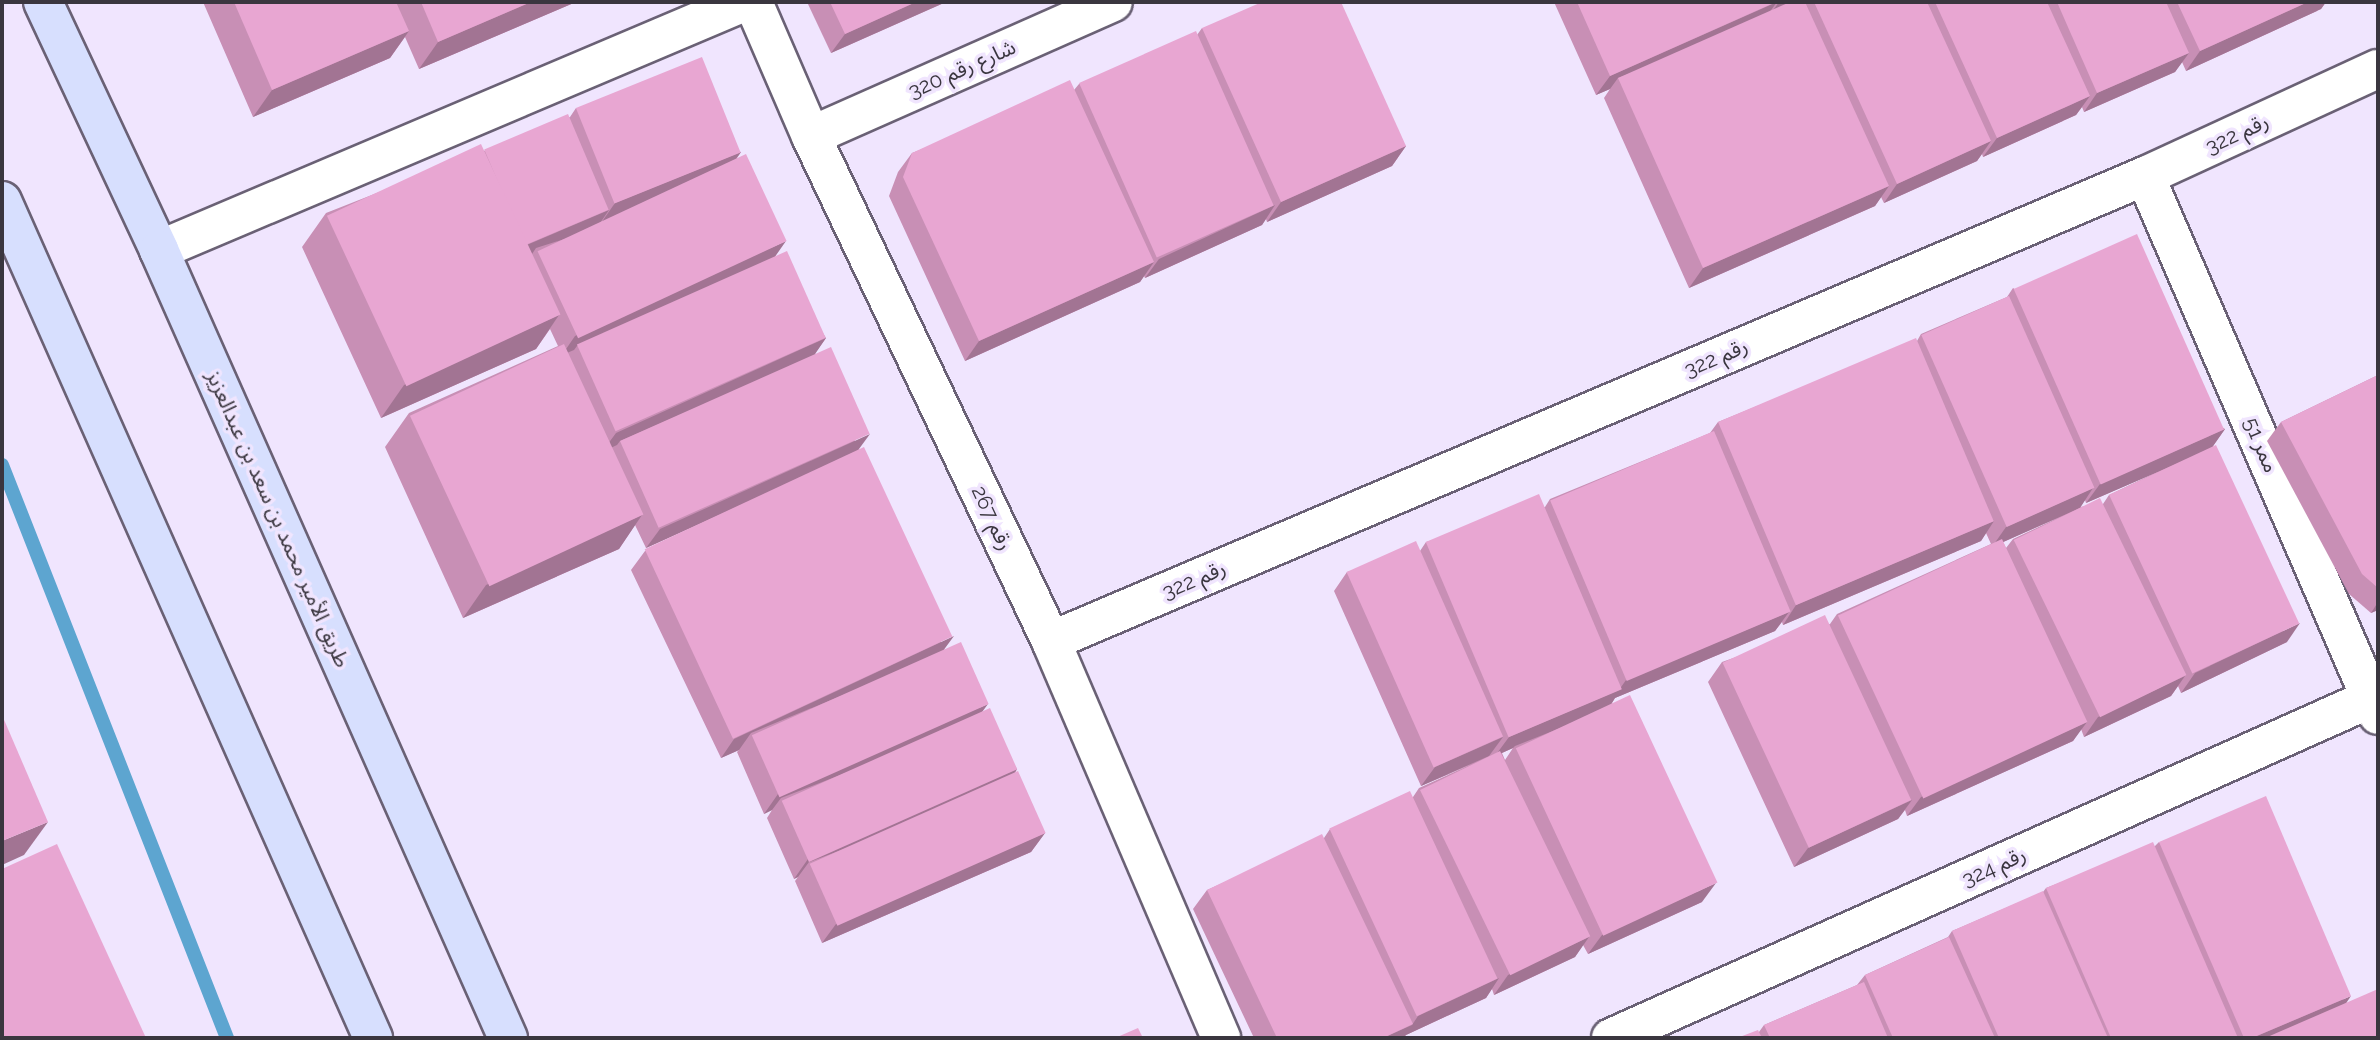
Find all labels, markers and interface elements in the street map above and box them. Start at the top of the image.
street label: شارع رقم 320 [904,34,1020,104]
street label: رقم 322 [2201,108,2273,160]
street label: رقم 322 [1680,333,1752,383]
street label: طريق الأمير محمد بن سعد بن عبدالعزيز [201,367,355,671]
street label: ممر 51 [2238,414,2284,476]
street label: رقم 267 [966,482,1018,554]
street label: رقم 322 [1158,555,1230,605]
street label: رقم 324 [1958,842,2030,892]

